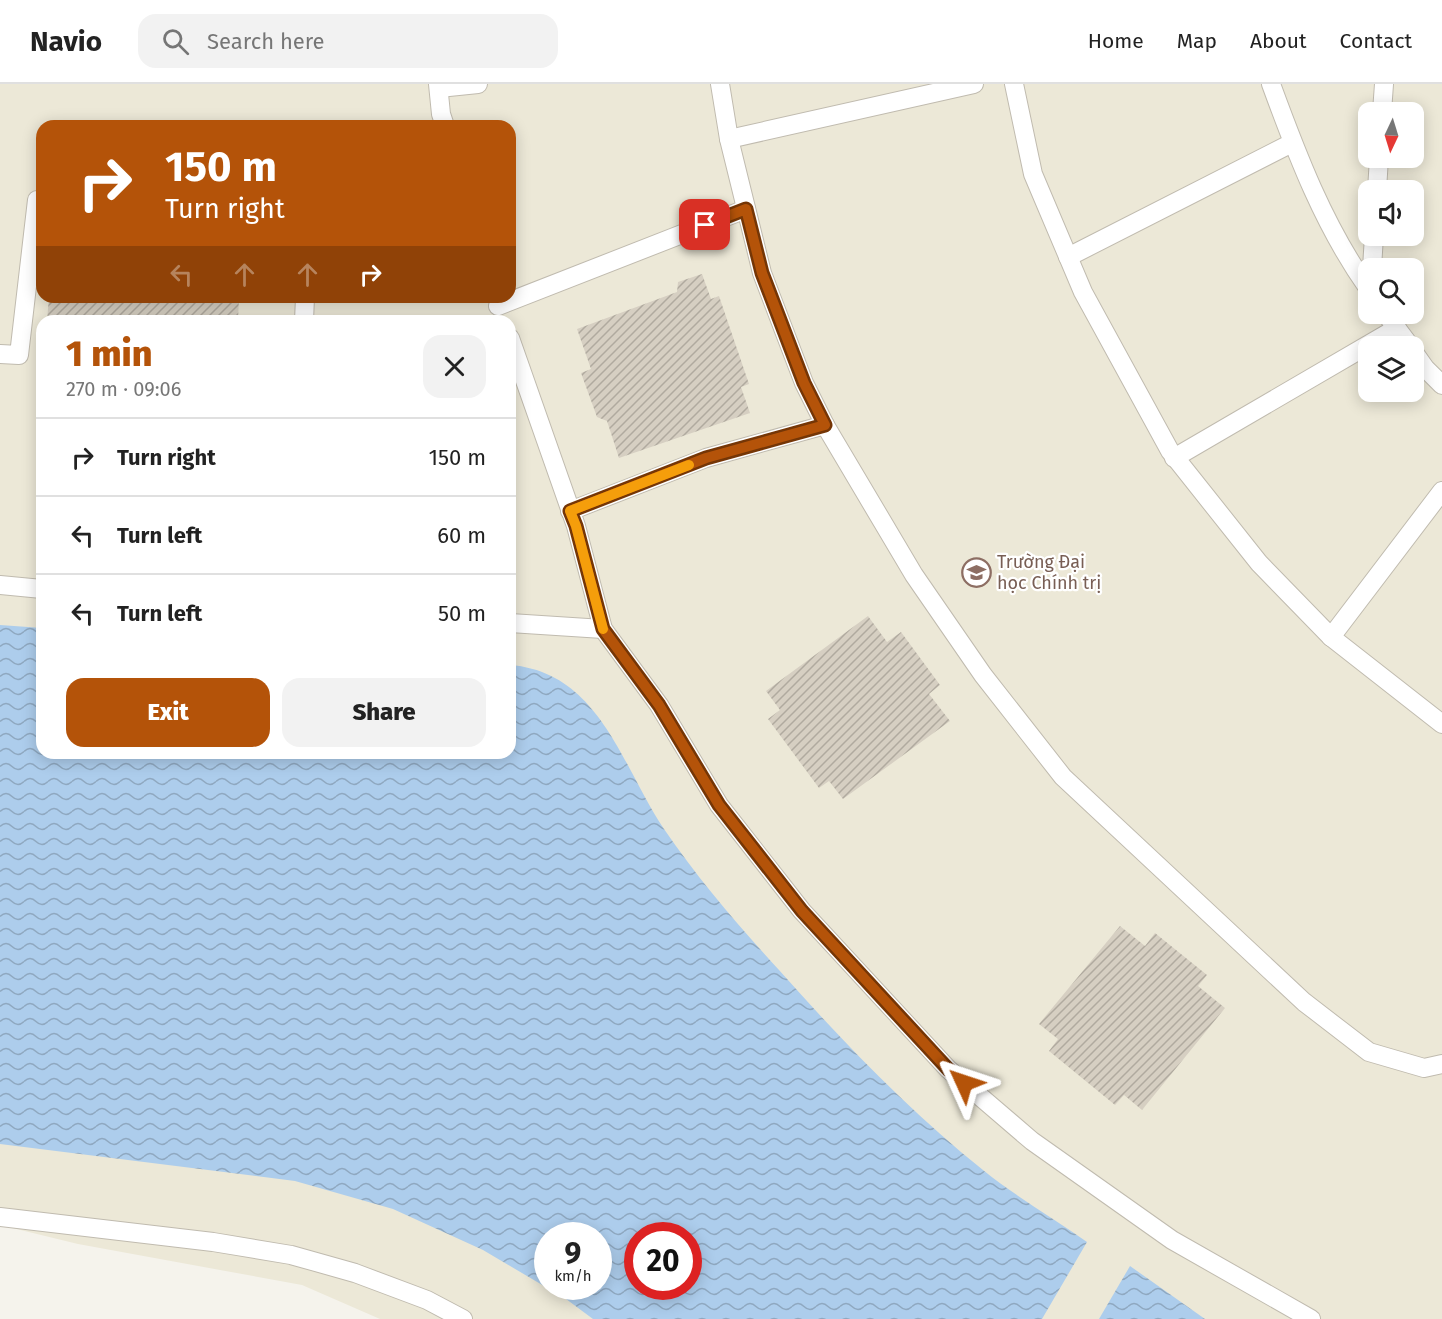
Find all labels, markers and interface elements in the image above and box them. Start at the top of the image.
search box [138,14,558,68]
text: Navio [30,25,102,58]
icon: search [159,25,192,58]
text: Search here [207,28,325,55]
text: Home [1088,28,1144,54]
text: Map [1177,28,1217,54]
text: About [1250,28,1307,54]
text: Contact [1340,28,1412,54]
north arrow [1358,102,1424,168]
map controls [1358,102,1424,402]
text: 150 m [165,142,277,192]
icon: right [66,144,144,222]
button: sound [1358,180,1424,246]
text: Turn right [165,193,285,225]
pin [679,199,730,250]
icon: arrive [688,208,721,241]
icon: left [165,258,198,291]
icon: ahead [228,258,261,291]
icon: ahead [291,258,324,291]
icon: right [354,258,387,291]
button: search [1358,258,1424,324]
text: 1 min [66,332,152,376]
button: close [423,335,486,398]
button: layers [1358,336,1424,402]
text: 270 m · 09:06 [66,377,181,401]
icon: right [66,441,99,474]
text: Turn right [117,444,216,471]
text: 150 m [428,444,486,471]
icon: left [66,519,99,552]
text: Turn left [117,522,202,549]
text: 60 m [437,522,486,549]
place label: Trường Đại học Chính trị [997,551,1101,594]
school or university icon: Trường Đại học Chính trị [960,556,992,588]
icon: left [66,597,99,630]
text: Turn left [117,600,202,627]
text: 50 m [438,600,486,627]
button: Exit [66,678,270,747]
button: Share [282,678,486,747]
position arrow [932,1051,996,1115]
speed limit sign: 20 [624,1222,702,1300]
text: 9 [565,1236,581,1272]
text: km/h [554,1267,592,1285]

